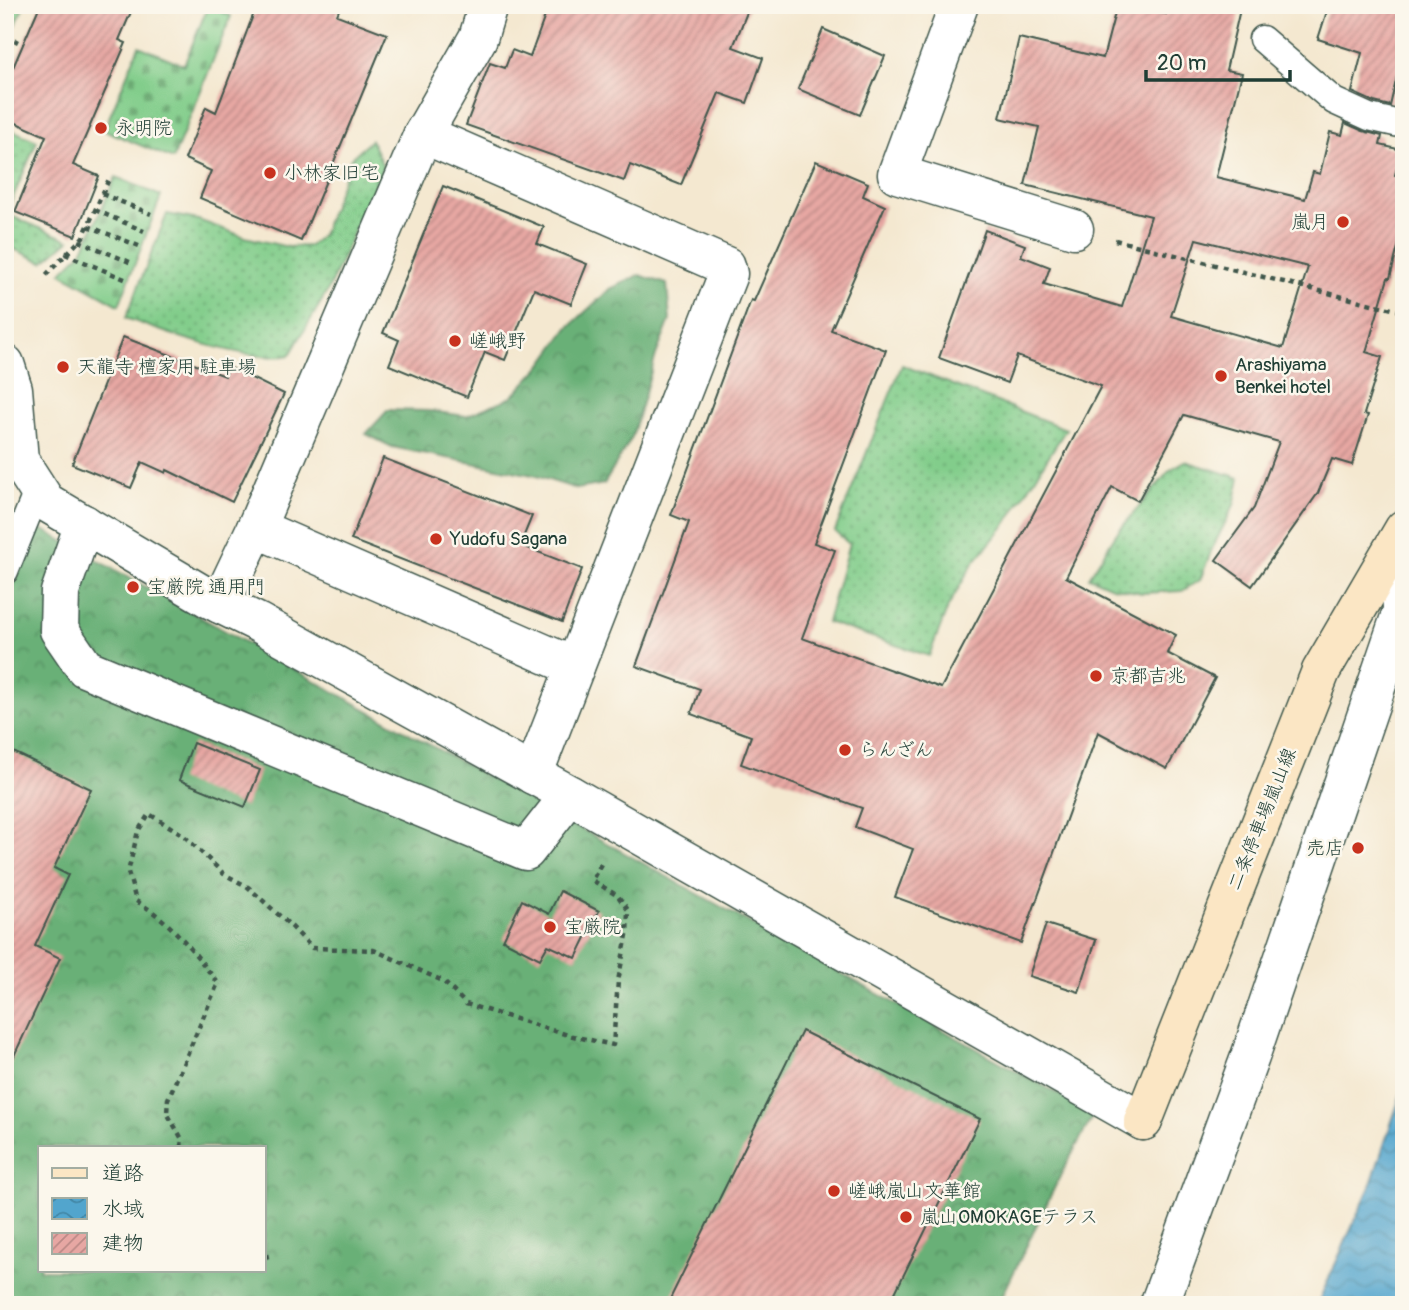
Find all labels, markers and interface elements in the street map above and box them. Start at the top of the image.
scale bar [1146,38,1290,82]
text: 20 m [1157,50,1206,77]
place label: 永明院 [115,116,172,140]
marker: 永明院 [93,120,109,136]
place label: 小林家旧宅 [284,161,379,185]
marker: 小林家旧宅 [262,165,278,181]
place label: 嵐月 [1291,210,1329,234]
marker: 嵐月 [1335,214,1351,230]
place label: 嵯峨野 [469,329,526,353]
marker: 嵯峨野 [447,333,463,349]
place label: Arashiyama Benkei hotel [1235,353,1331,399]
place label: 天龍寺 檀家用 駐車場 [77,355,256,379]
marker: 天龍寺 檀家用 駐車場 [55,359,71,375]
marker: Arashiyama Benkei hotel [1213,368,1229,384]
place label: Yudofu Sagana [449,527,567,551]
marker: Yudofu Sagana [428,531,444,547]
place label: 宝厳院 通用門 [147,575,265,599]
marker: 宝厳院 通用門 [125,579,141,595]
place label: 京都吉兆 [1110,664,1186,688]
marker: 京都吉兆 [1088,668,1104,684]
place label: らんざん [859,738,933,762]
marker: らんざん [837,742,853,758]
street label: 二条停車場嵐山線 [1222,744,1302,894]
place label: 売店 [1306,836,1344,860]
marker: 売店 [1350,840,1366,856]
place label: 宝厳院 [564,915,621,939]
marker: 宝厳院 [542,919,558,935]
legend [38,1146,266,1272]
text: 道路 [102,1160,144,1187]
place label: 嵯峨嵐山文華館 [848,1179,981,1203]
marker: 嵯峨嵐山文華館 [826,1183,842,1199]
text: 水域 [102,1196,144,1223]
place label: 嵐山OMOKAGEテラス [920,1205,1098,1229]
marker: 嵐山OMOKAGEテラス [898,1209,914,1225]
text: 建物 [102,1230,144,1257]

